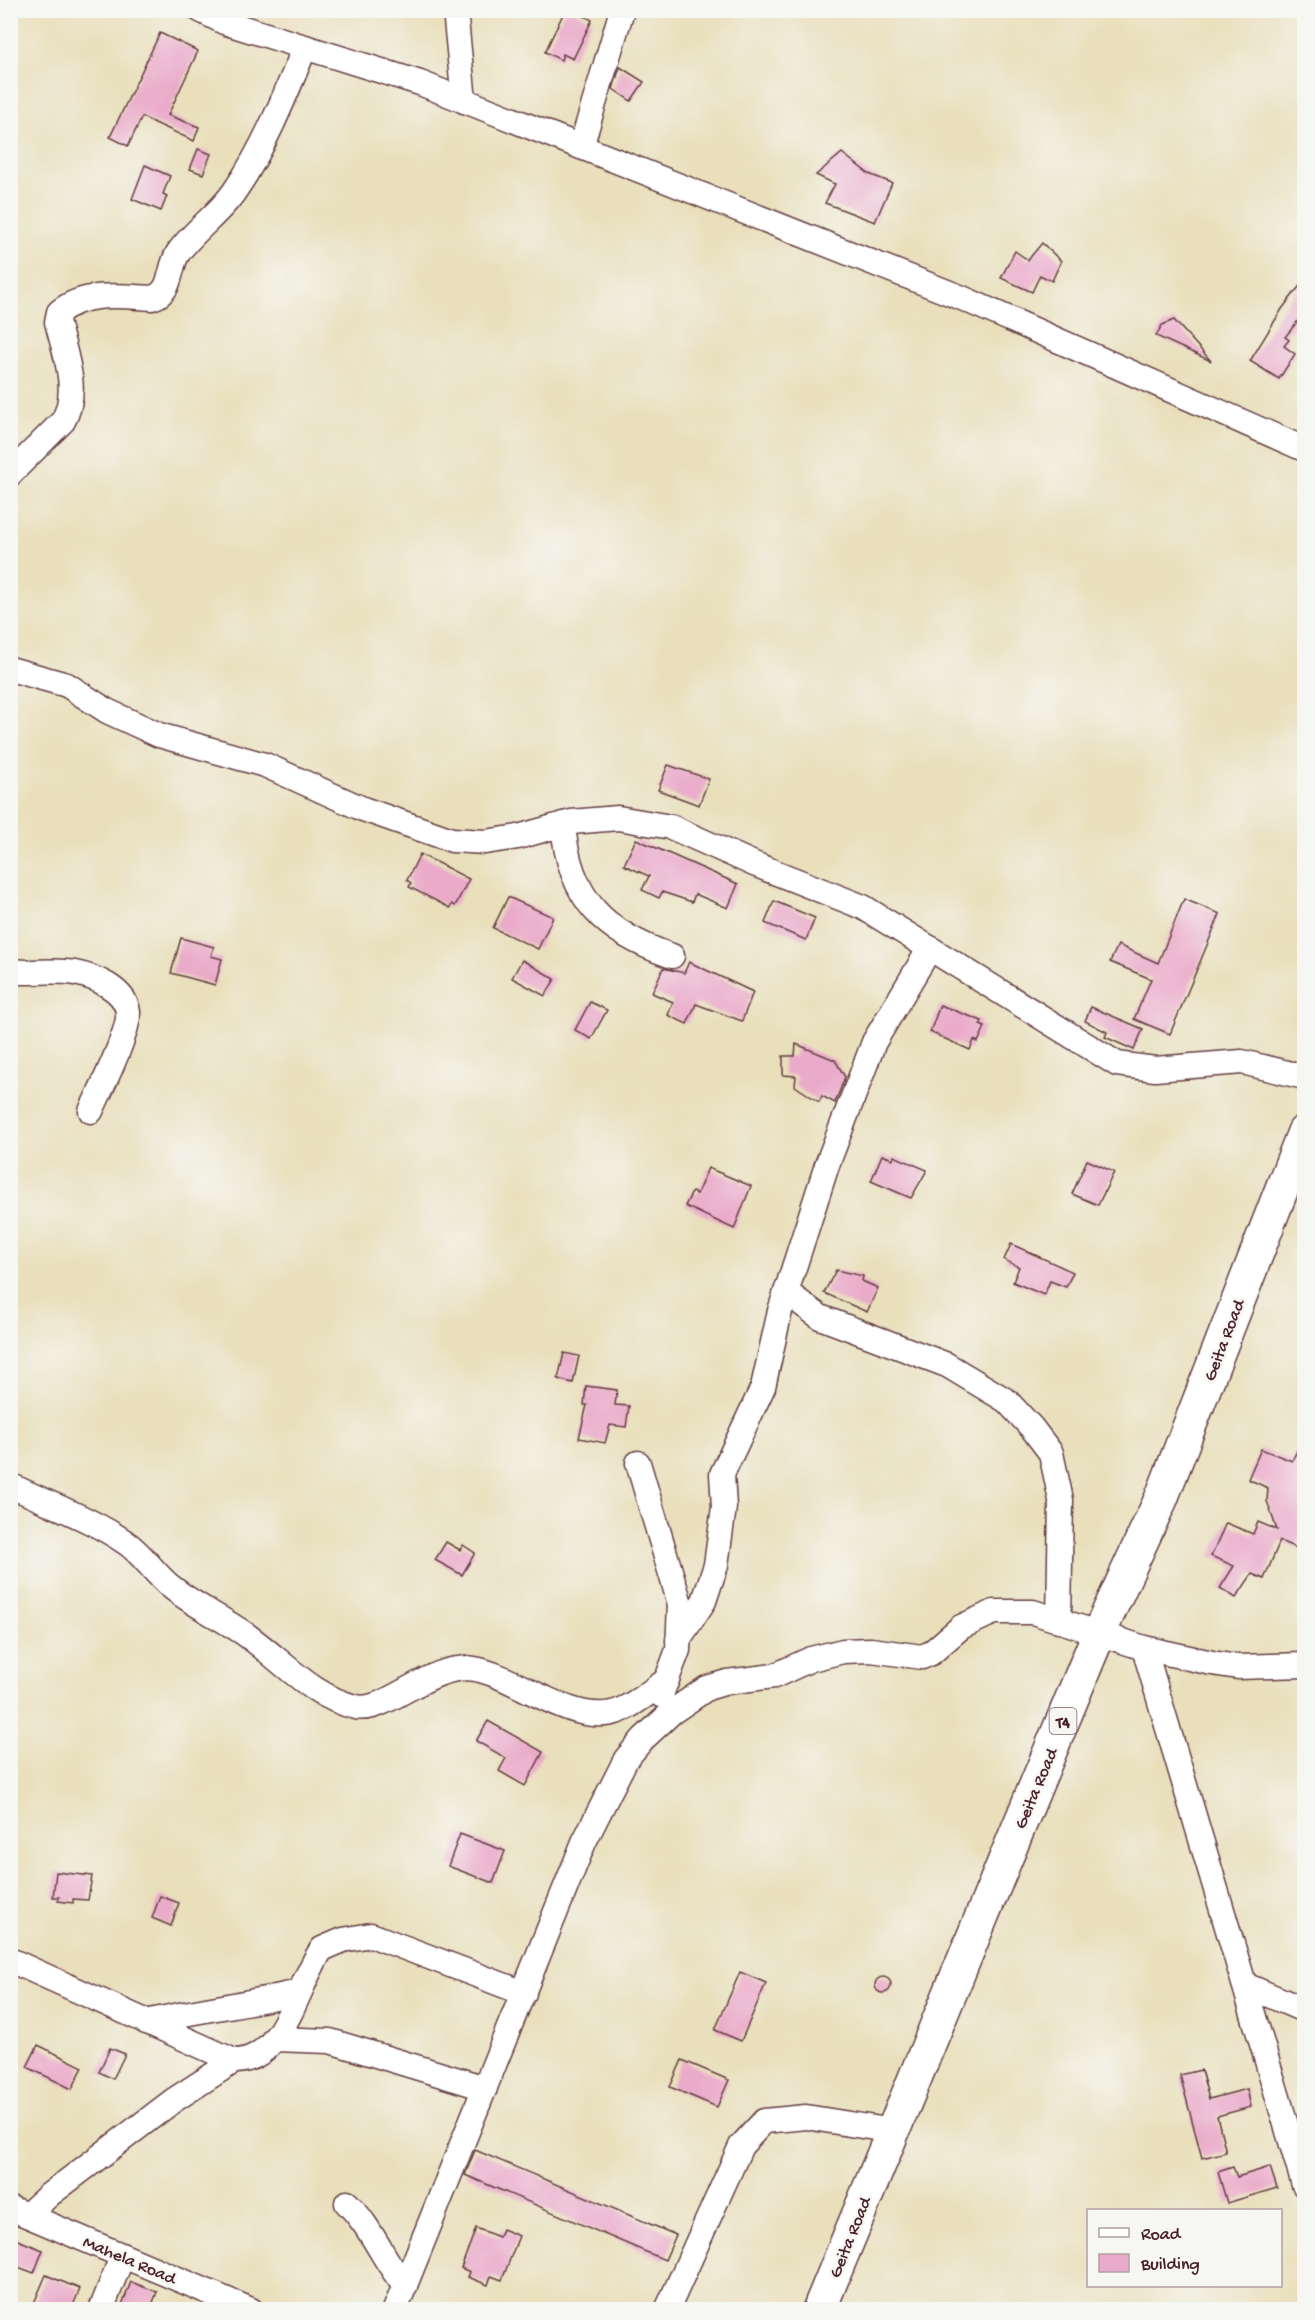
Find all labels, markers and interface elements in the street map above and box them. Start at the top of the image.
street label: Geita Road [1200,1296,1251,1385]
road number: T4 [1050,1708,1076,1734]
street label: Geita Road [1011,1744,1064,1832]
street label: Geita Road [826,2193,878,2281]
legend [1087,2209,1282,2287]
text: Road [1141,2225,1182,2246]
street label: Mahela Road [79,2232,180,2291]
text: Building [1140,2255,1200,2276]

